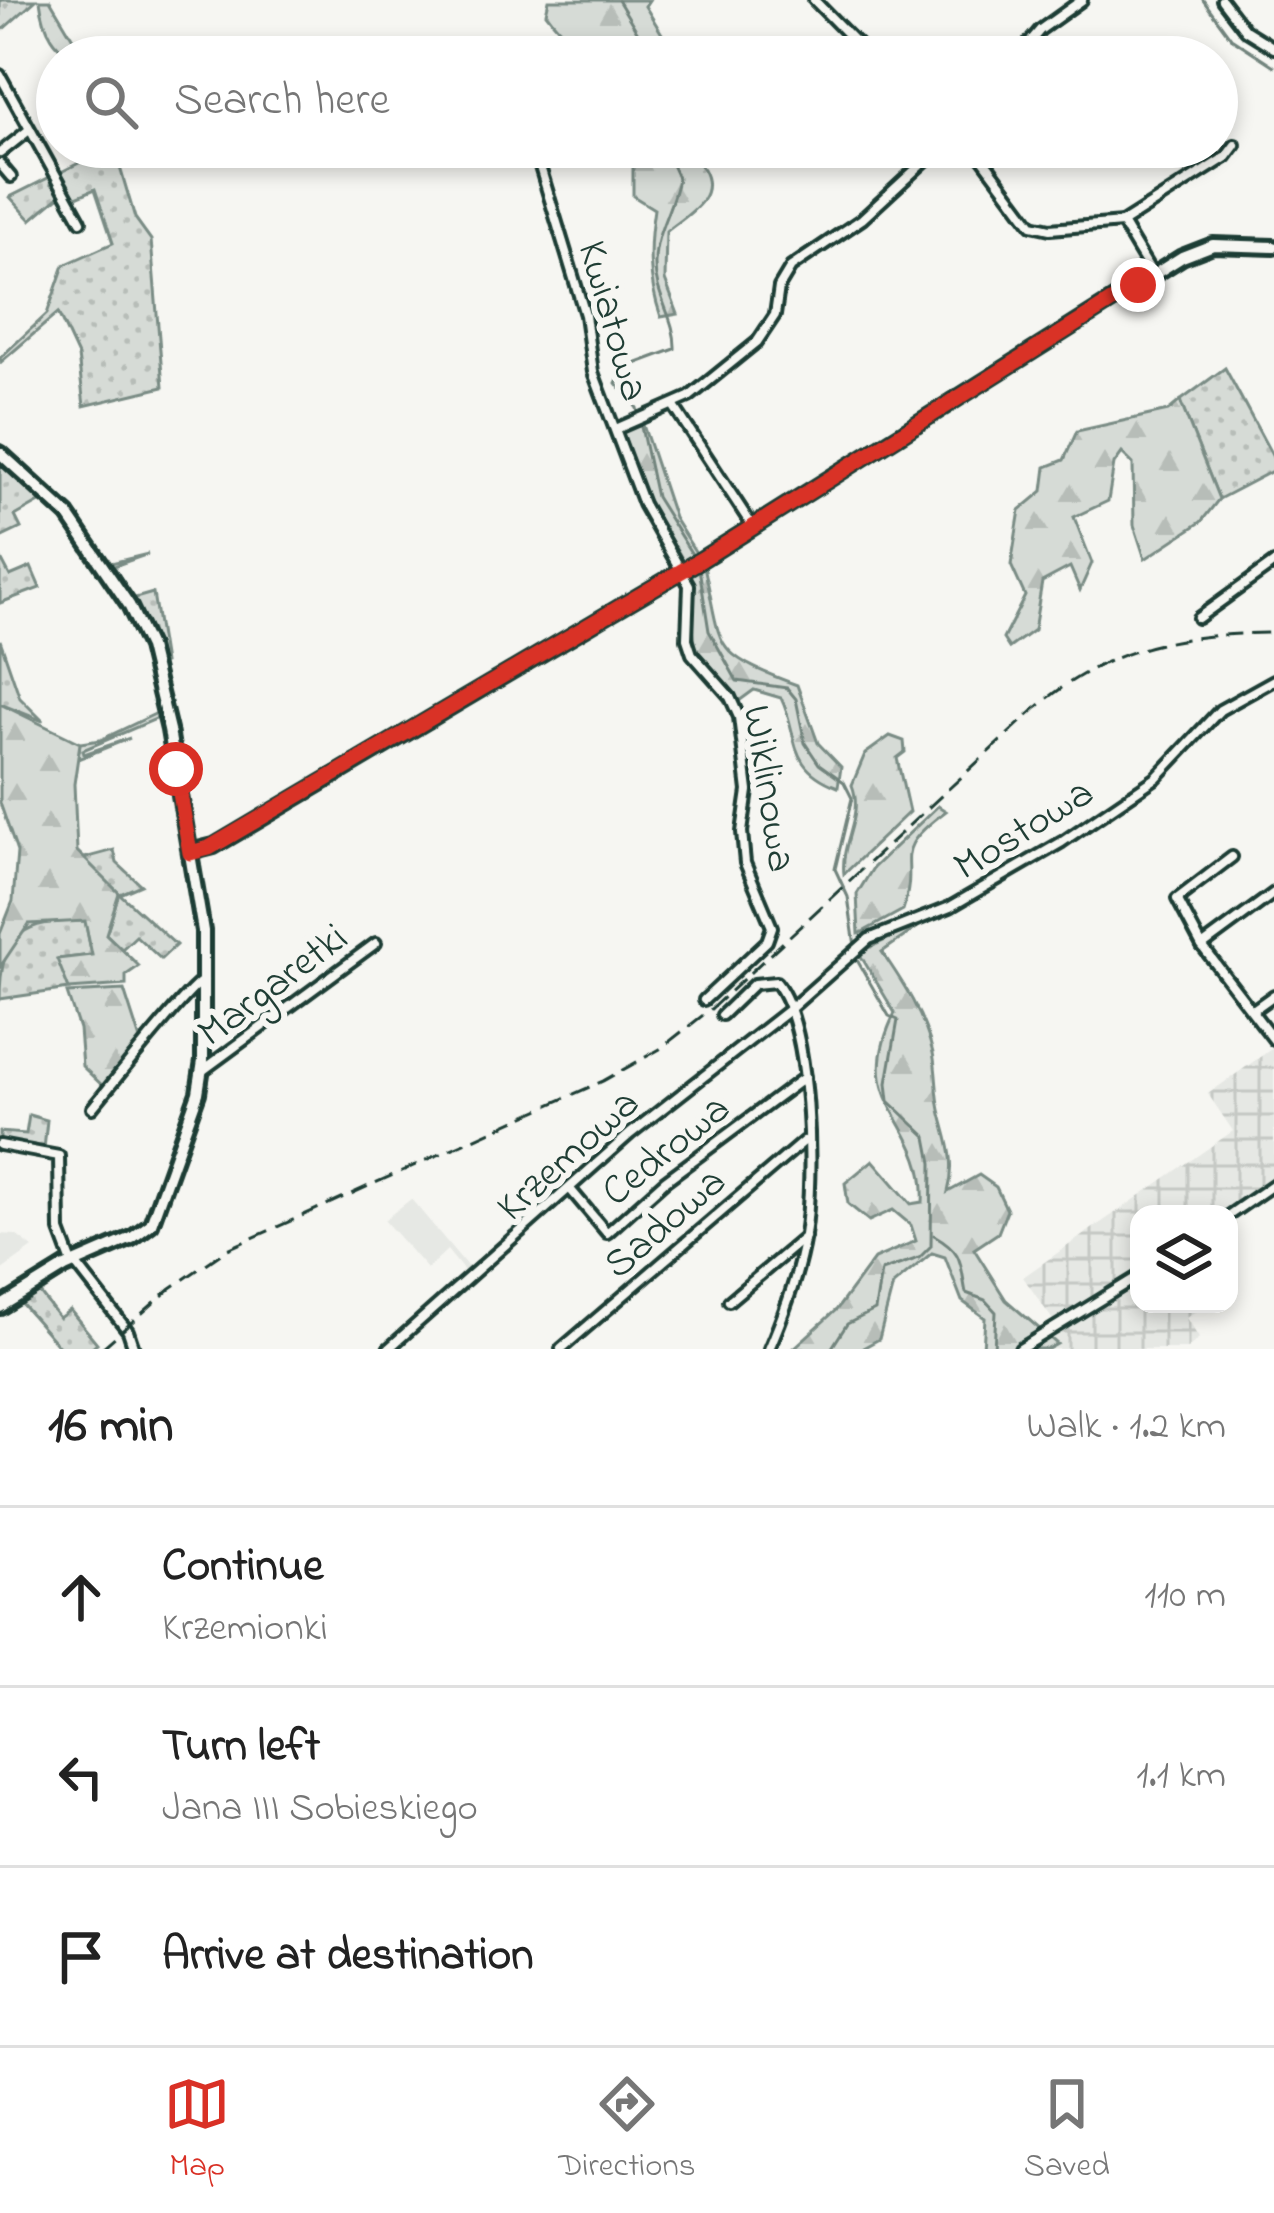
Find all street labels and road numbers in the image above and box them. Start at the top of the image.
street label: Kwiatowa [560,234,664,409]
street label: Wiklinowa [724,701,811,876]
street label: Mostowa [943,764,1106,898]
street label: Margaretki [186,910,362,1064]
street label: Krzemowa [484,1075,654,1237]
street label: Cedrowa [589,1080,745,1223]
street label: Sadowa [591,1154,741,1295]

